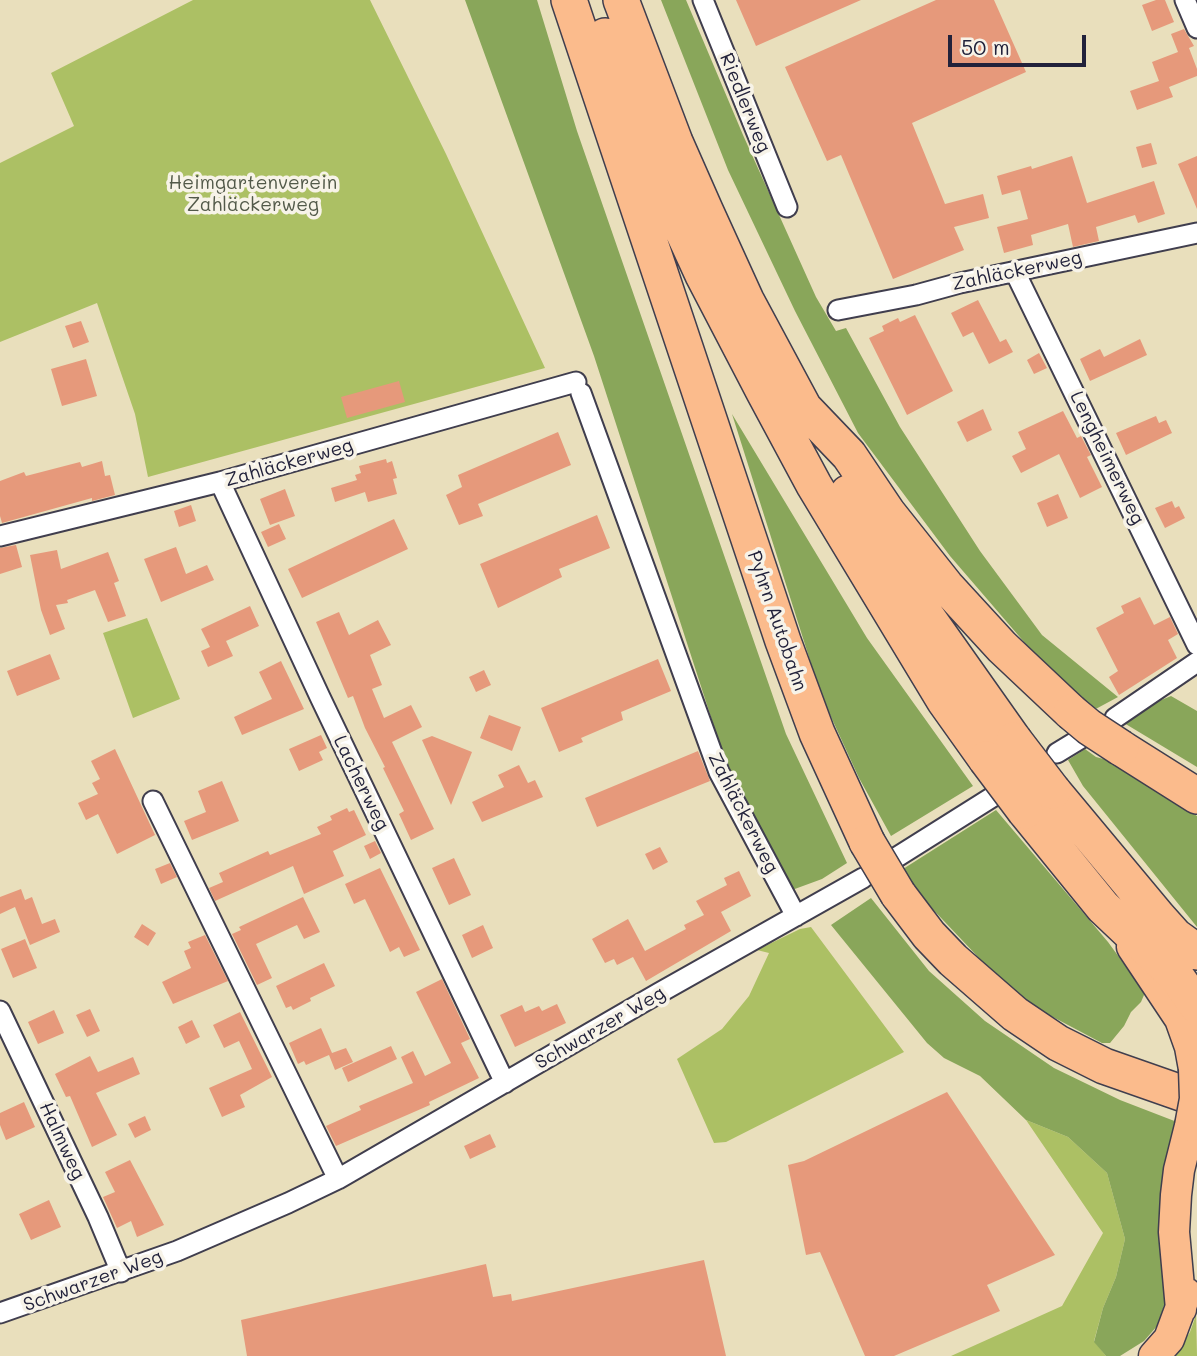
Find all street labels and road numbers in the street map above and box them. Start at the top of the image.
street label: Riedlerweg [715,50,775,156]
street label: Zahläckerweg [950,246,1084,296]
street label: Lengheimerweg [1065,388,1149,528]
street label: Zahläckerweg [222,434,356,492]
street label: Pyhrn Autobahn [742,548,812,694]
street label: Lacherweg [328,732,394,834]
street label: Zahläckerweg [703,749,783,877]
street label: Schwarzer Weg [531,982,669,1074]
street label: Halmweg [34,1099,90,1183]
street label: Schwarzer Weg [20,1245,166,1317]

